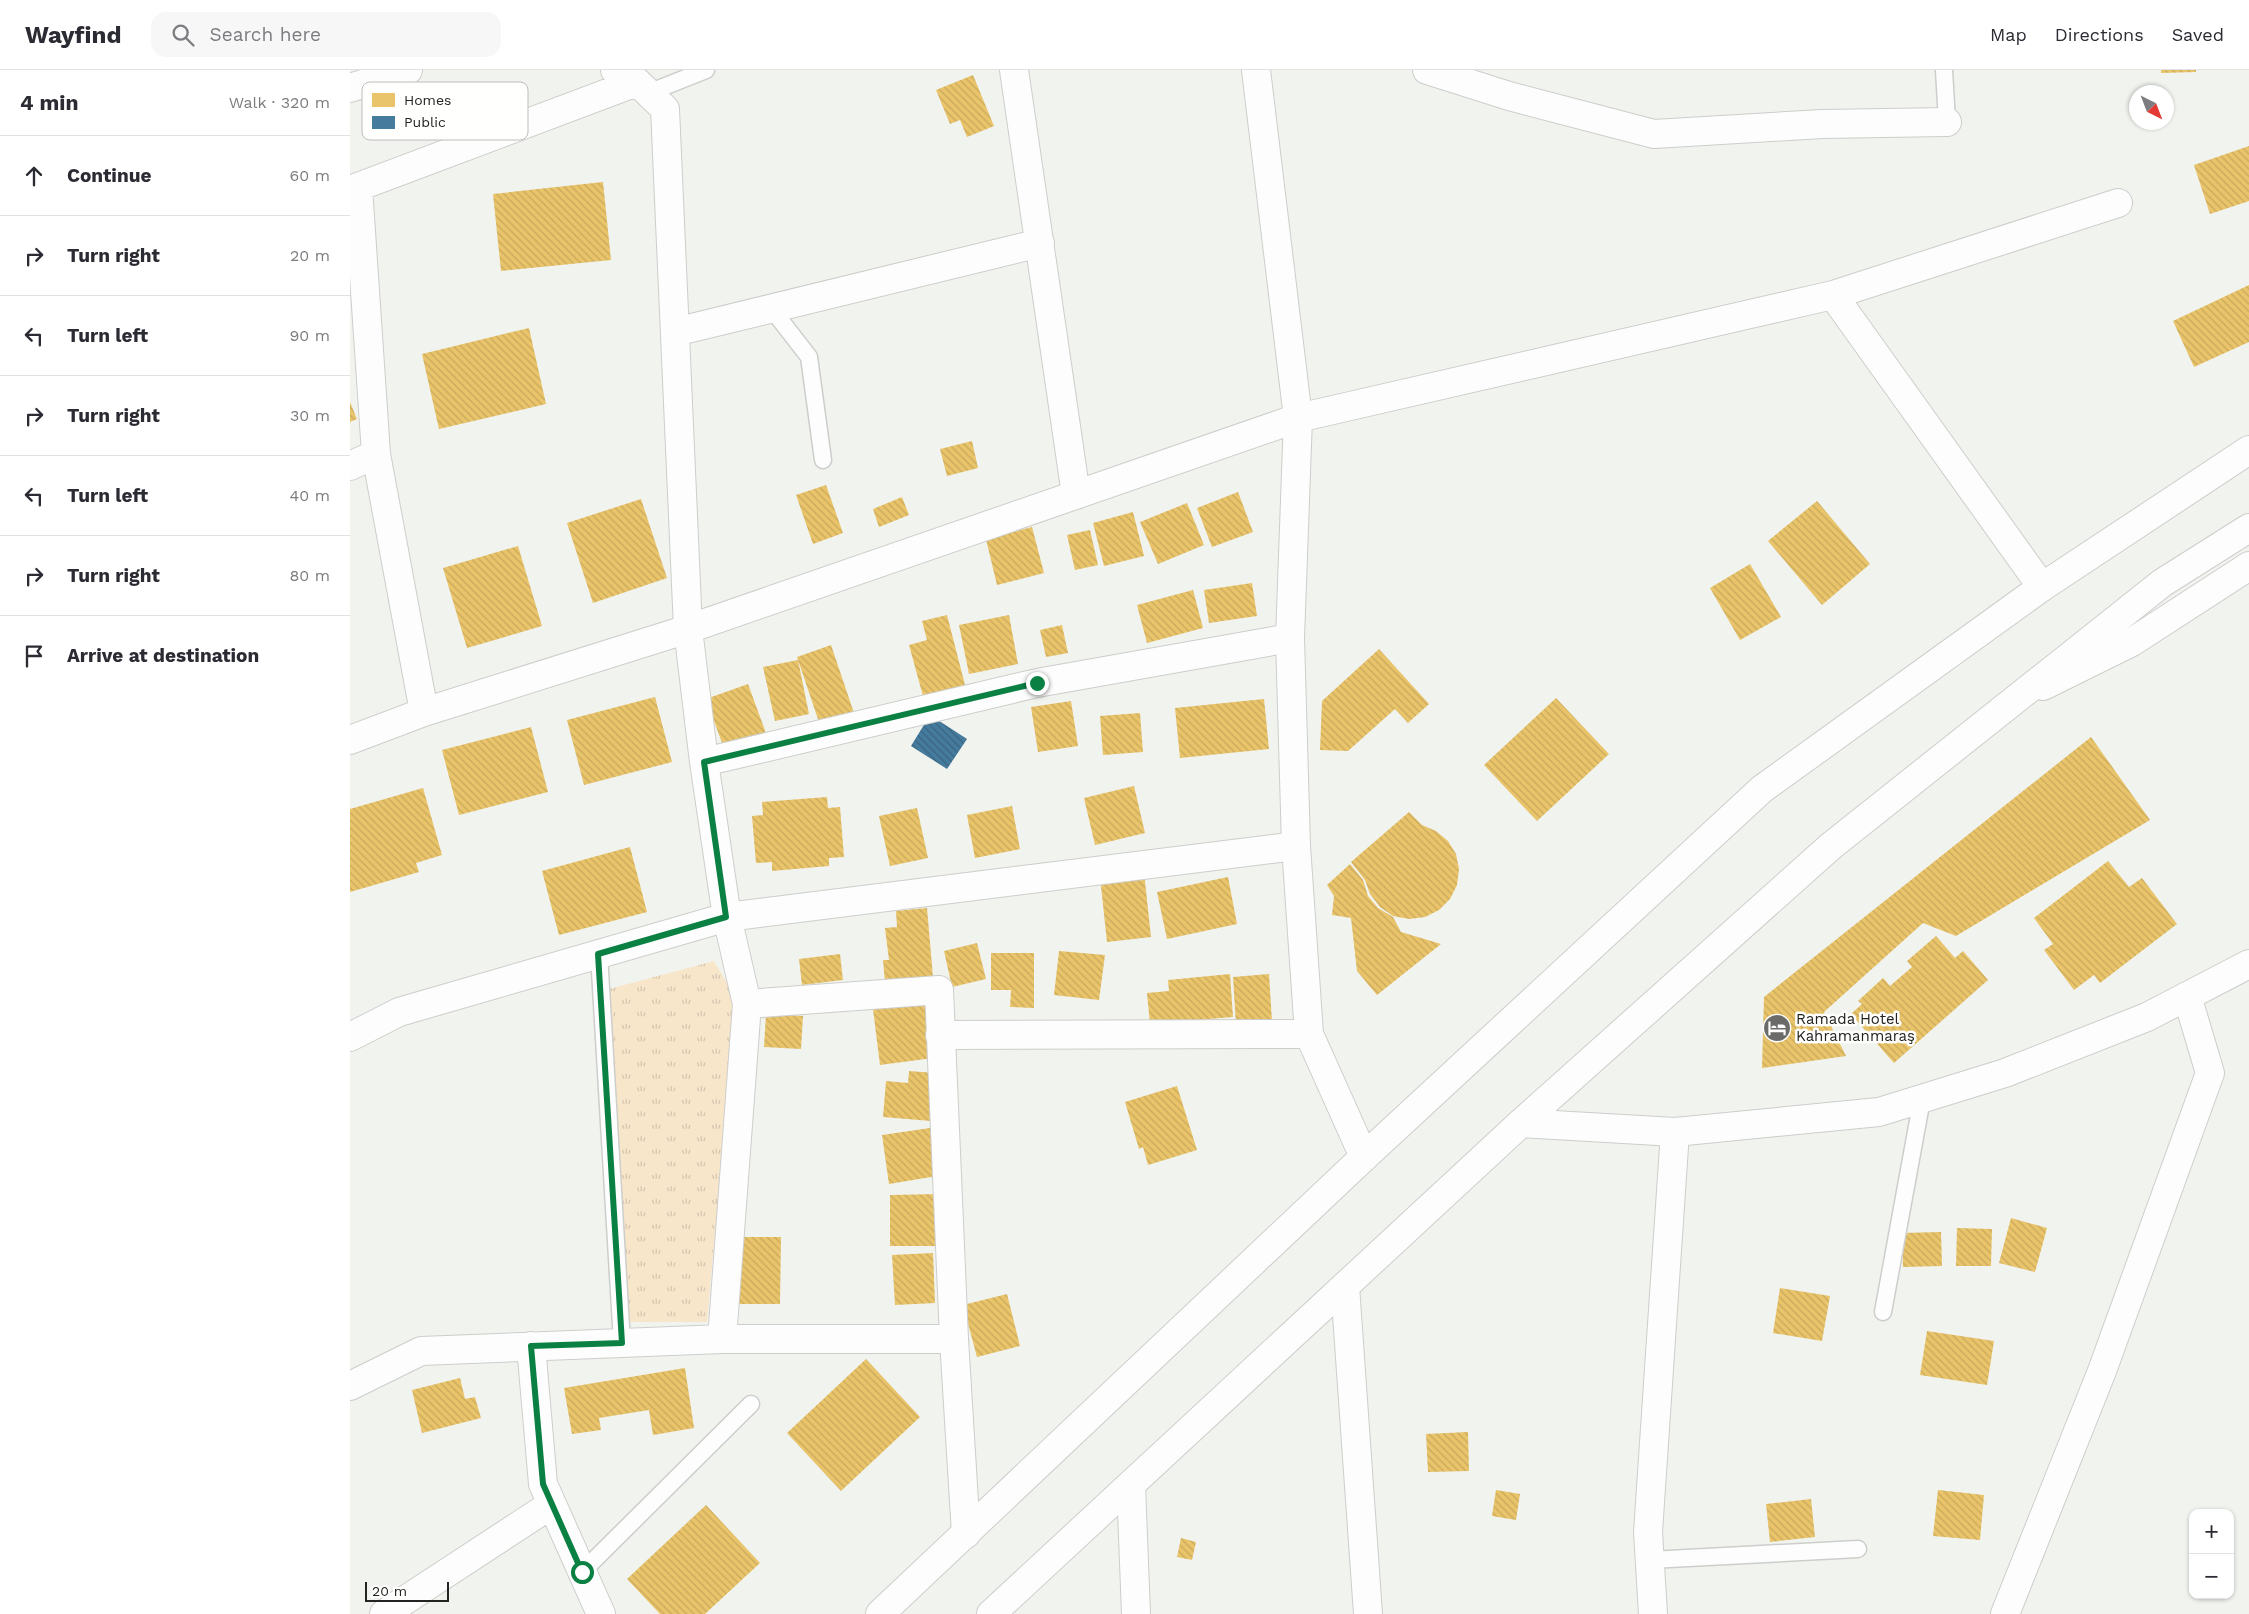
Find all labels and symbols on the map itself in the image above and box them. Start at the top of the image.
legend [362,82,528,140]
north arrow [2129,85,2174,130]
text: Homes [404,92,451,108]
text: Public [404,114,446,130]
route end [1026,672,1049,695]
place label: Ramada Hotel Kahramanmaraş [1796,1010,1915,1045]
hotel icon: Ramada Hotel Kahramanmaraş [1762,1013,1792,1043]
route start [571,1561,594,1584]
scale bar [365,1579,449,1602]

